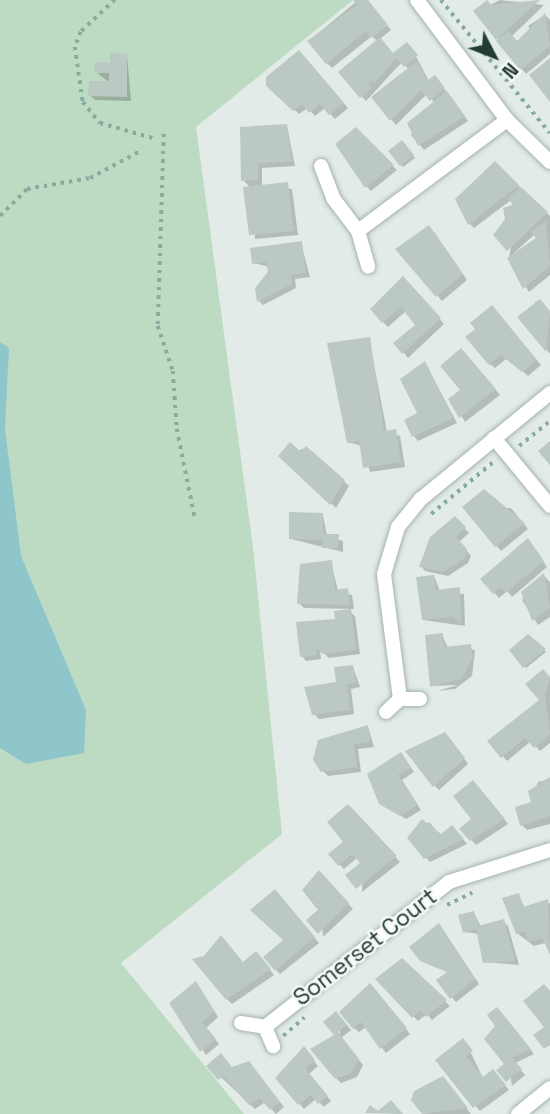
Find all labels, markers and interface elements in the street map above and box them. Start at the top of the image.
north arrow [459,21,529,91]
text: N [496,57,524,83]
street label: Somerset Court [288,882,442,1012]

